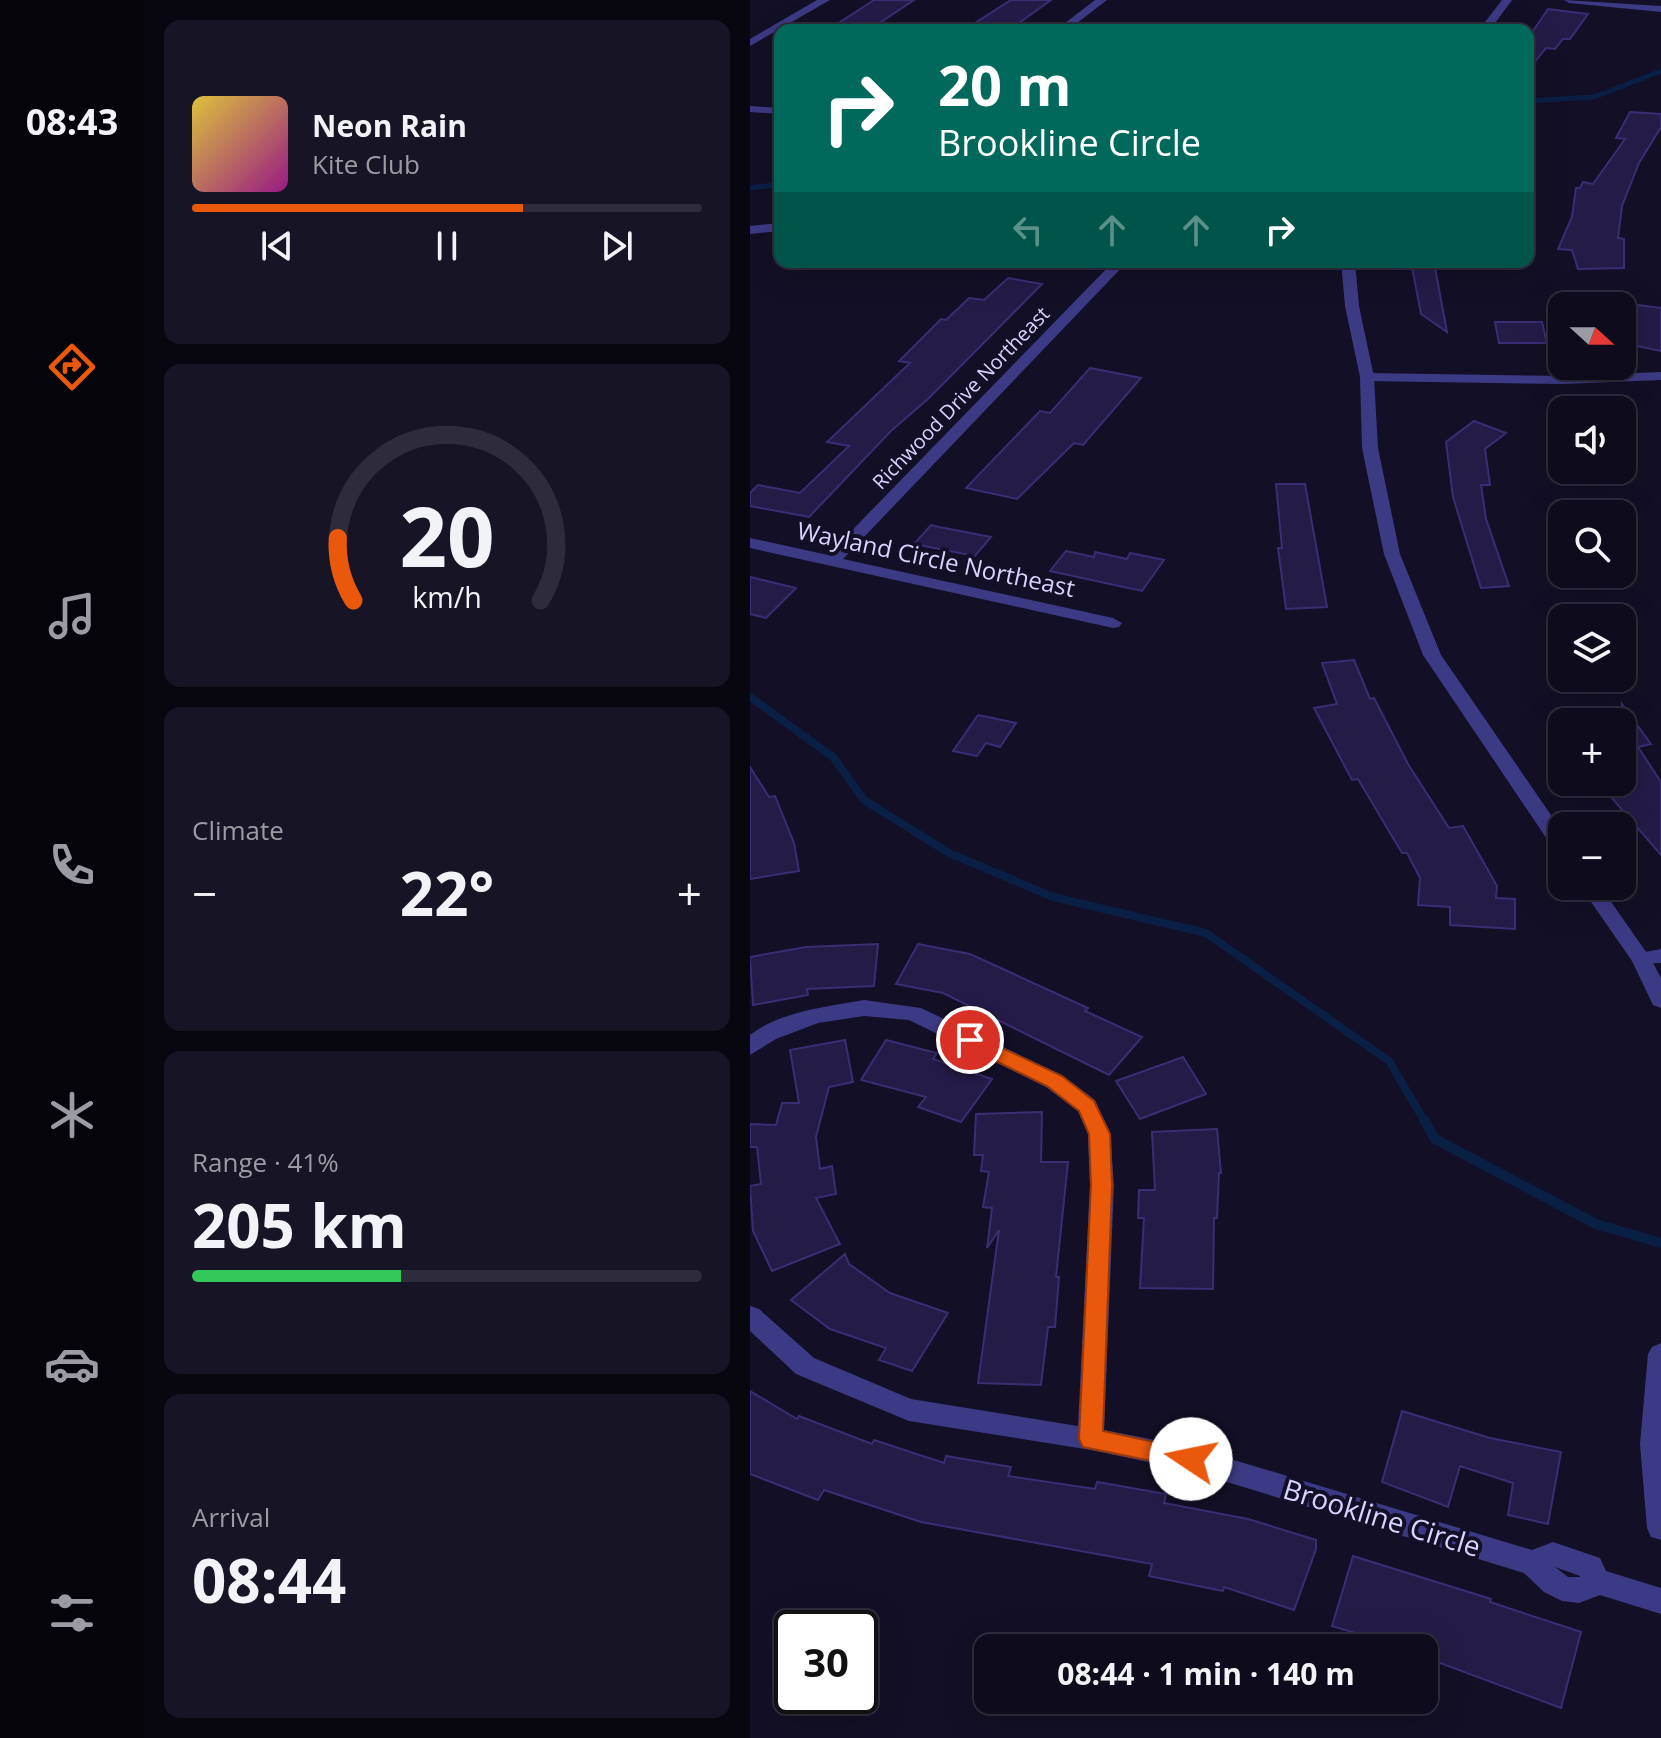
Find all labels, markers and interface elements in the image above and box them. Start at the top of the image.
text: 20 m [938,46,1072,122]
icon: right [806,56,910,160]
text: 08:43 [26,97,118,146]
text: Neon Rain [312,105,467,146]
text: Brookline Circle [938,118,1201,167]
text: Kite Club [312,146,420,182]
icon: left [1006,208,1050,252]
icon: ahead [1090,208,1134,252]
icon: ahead [1174,208,1218,252]
icon: right [1258,208,1302,252]
icon: previous [255,224,299,268]
icon: pause [425,224,469,268]
icon: next [595,224,639,268]
north arrow [1548,292,1636,380]
map controls [1548,292,1636,900]
street label: Richwood Drive Northeast [866,300,1055,495]
icon: directions [44,339,100,395]
button: sound [1548,396,1636,484]
text: 20 [399,478,495,591]
button: search [1548,500,1636,588]
street label: Wayland Circle Northeast [794,513,1078,604]
text: km/h [412,578,482,617]
icon: music [44,588,100,644]
button: layers [1548,604,1636,692]
button: + [1548,708,1636,796]
text: Climate [192,812,284,848]
button: − [1548,812,1636,900]
icon: phone [44,837,100,893]
text: 22° [400,852,494,934]
text: − [192,863,217,923]
text: + [677,863,702,923]
pin [936,1006,1004,1074]
icon: arrive [948,1018,992,1062]
icon: climate [44,1087,100,1143]
text: Range · 41% [192,1144,339,1180]
text: 205 km [192,1184,407,1266]
icon: car [44,1336,100,1392]
position arrow [1149,1417,1233,1501]
street label: Brookline Circle [1279,1469,1486,1565]
text: Arrival [192,1499,270,1535]
text: 08:44 [192,1539,346,1621]
icon: filters [44,1585,100,1641]
speed limit sign: 30 [774,1610,878,1714]
text: 08:44 · 1 min · 140 m [1057,1653,1355,1694]

